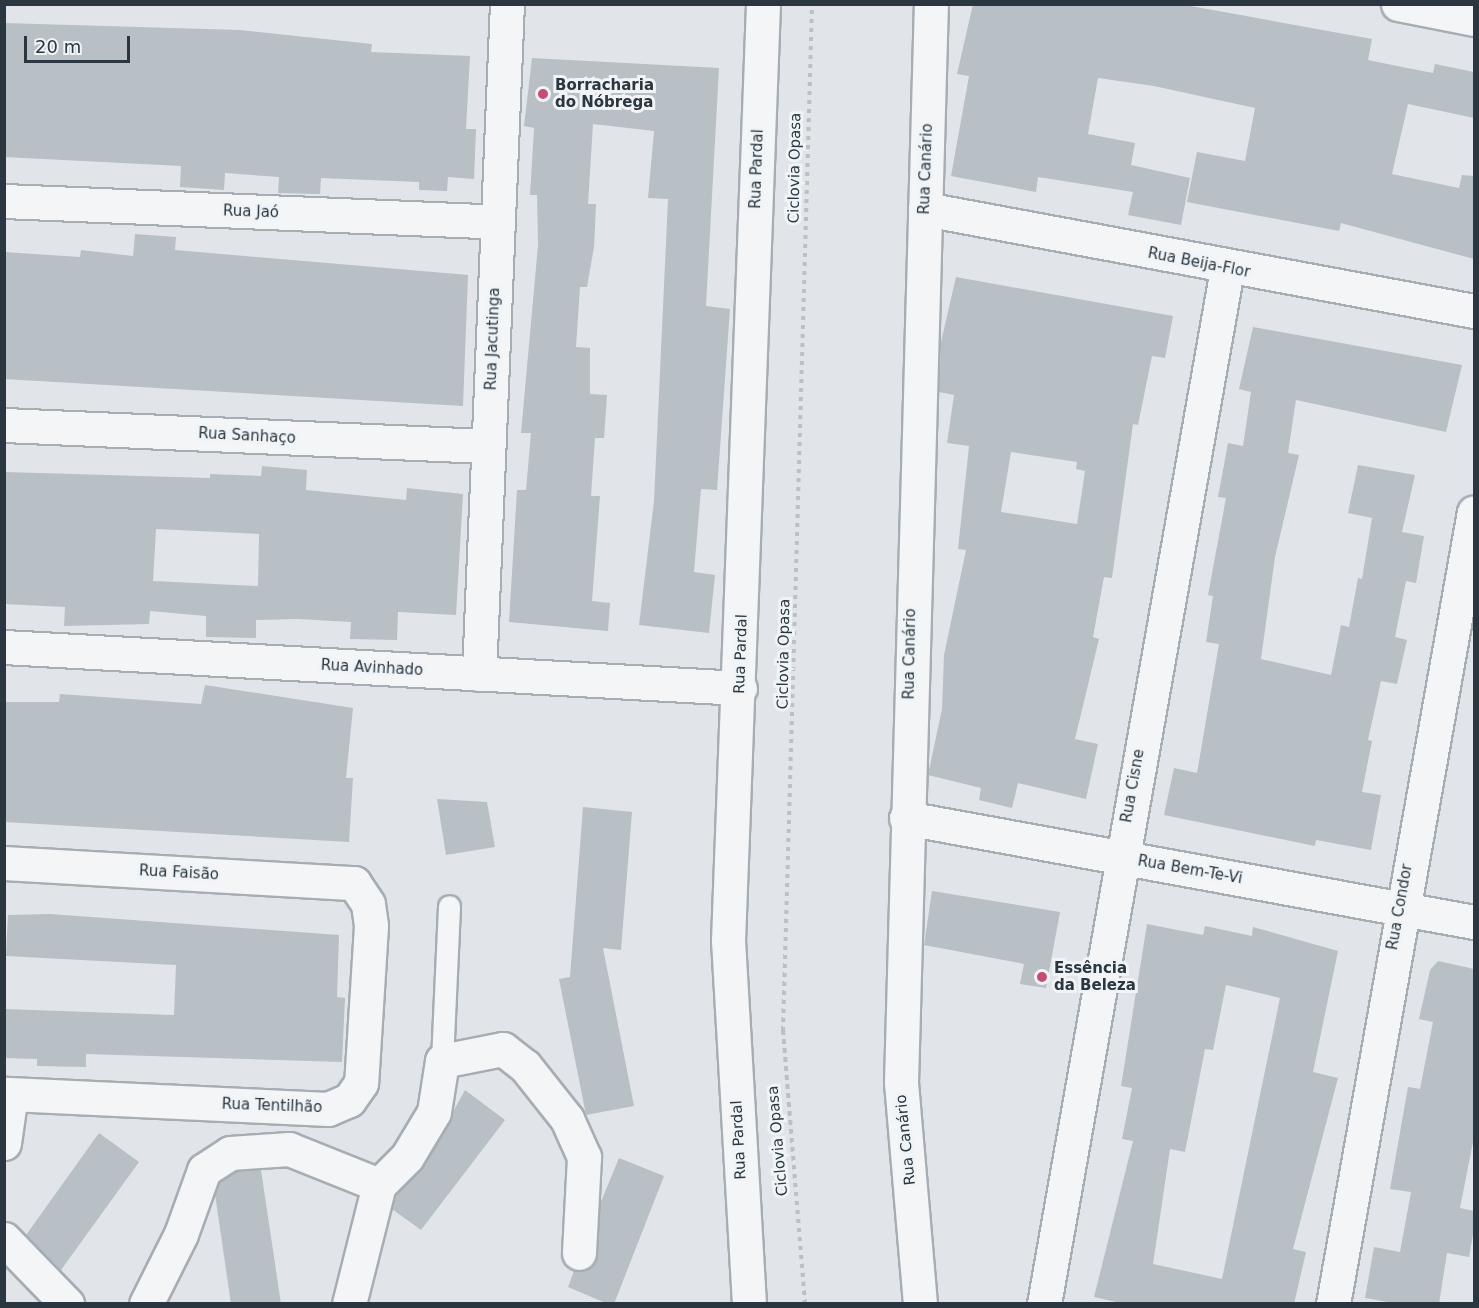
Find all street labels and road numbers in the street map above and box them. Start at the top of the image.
street label: Ciclovia Opasa [785,112,805,224]
street label: Rua Canário [915,123,937,215]
street label: Rua Pardal [747,129,767,209]
street label: Rua Jaó [223,202,279,222]
street label: Rua Beija-Flor [1146,244,1252,282]
street label: Rua Jacutinga [482,287,504,391]
street label: Rua Sanhaço [198,424,296,448]
street label: Ciclovia Opasa [774,598,794,710]
street label: Rua Canário [900,608,920,700]
street label: Rua Pardal [731,614,751,694]
street label: Rua Avinhado [320,656,424,680]
street label: Rua Cisne [1118,748,1148,824]
street label: Rua Bem-Te-Vi [1136,852,1244,888]
street label: Rua Faisão [139,862,219,884]
street label: Rua Condor [1384,862,1416,952]
street label: Ciclovia Opasa [764,1085,792,1197]
street label: Rua Canário [892,1094,920,1186]
street label: Rua Tentilhão [221,1095,323,1117]
street label: Rua Pardal [728,1100,750,1180]

